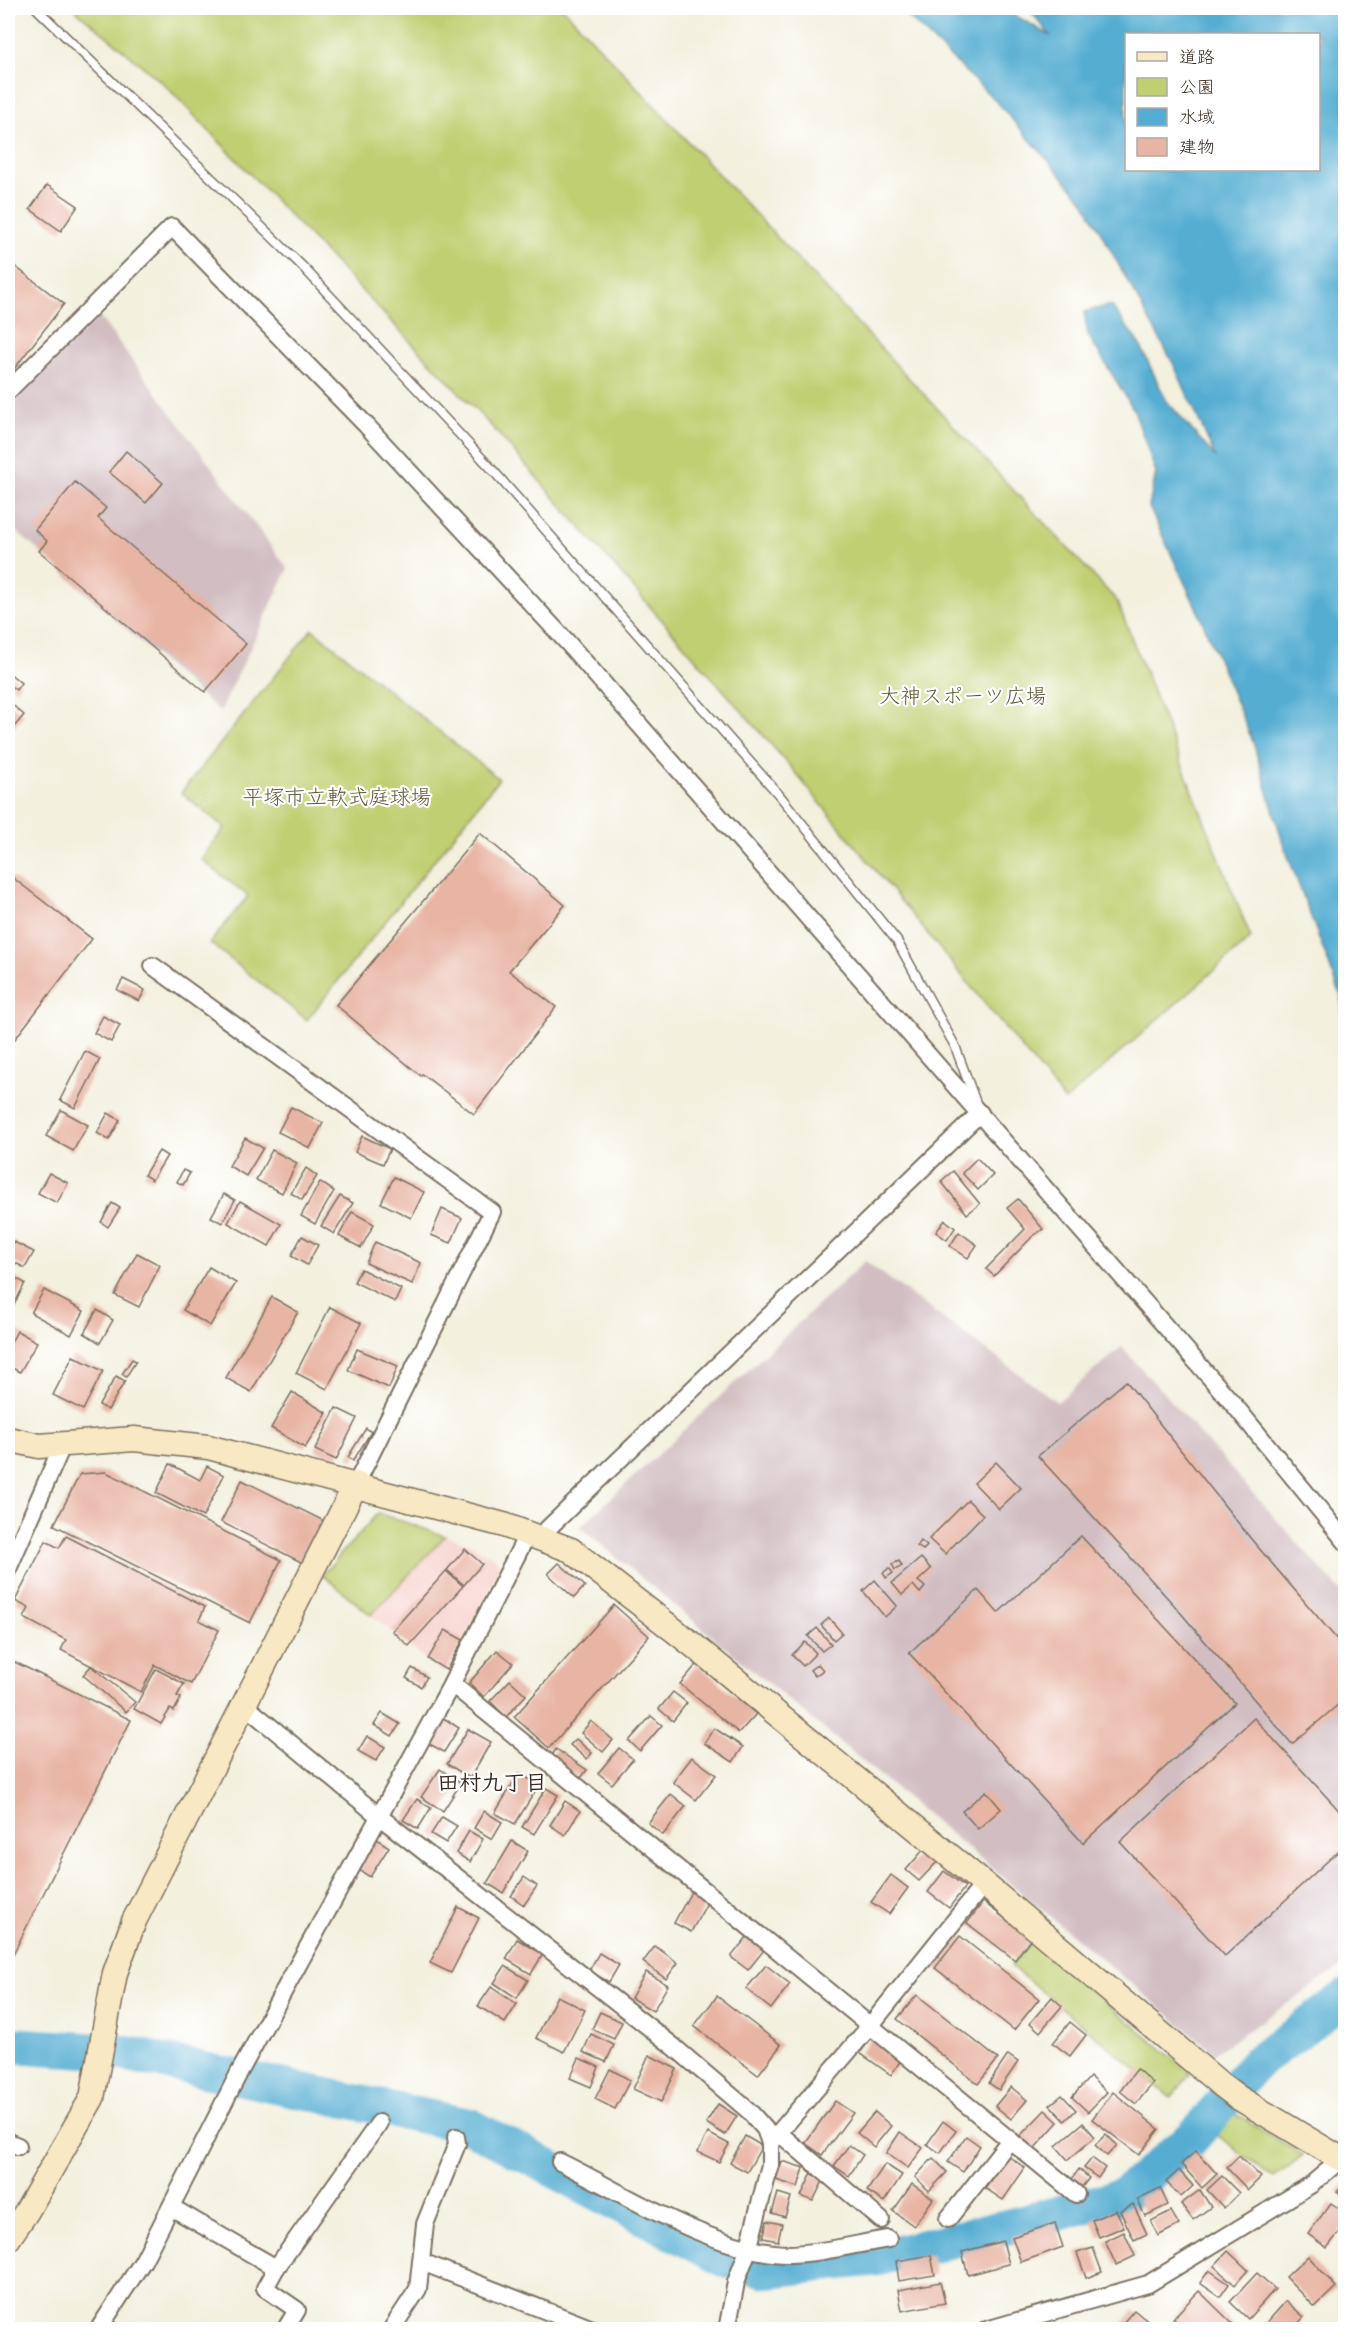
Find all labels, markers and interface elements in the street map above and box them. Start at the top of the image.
legend [1125,33,1320,171]
text: 道路 [1179,46,1215,68]
text: 公園 [1179,76,1215,98]
text: 水域 [1179,106,1215,128]
text: 建物 [1179,136,1215,158]
park label: 大神スポーツ広場 [879,683,1047,709]
park label: 平塚市立軟式庭球場 [243,784,432,810]
district label: 田村九丁目 [437,1769,547,1797]

